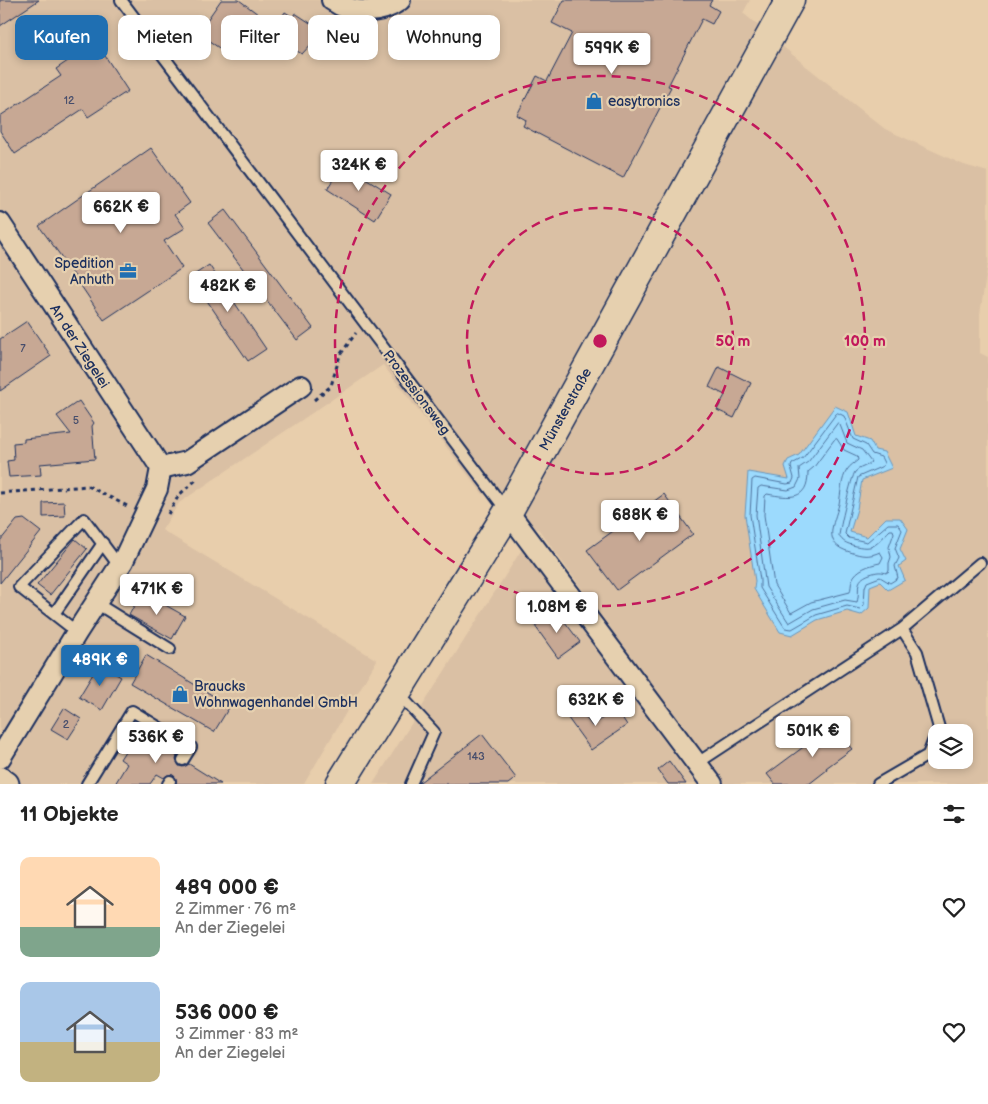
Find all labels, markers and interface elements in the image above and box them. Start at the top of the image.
chip: Kaufen [15,15,108,60]
chip: Mieten [118,15,211,60]
chip: Filter [221,15,298,60]
chip: Neu [308,15,378,60]
chip: Wohnung [388,15,500,60]
pin: 599K € [571,32,653,75]
text: 599K € [584,39,640,58]
shop icon: easytronics [584,91,604,111]
place label: easytronics [608,93,680,110]
house number: 12 [64,94,75,107]
pin: 324K € [318,150,400,192]
text: 324K € [332,156,387,175]
pin: 662K € [80,192,162,234]
text: 662K € [93,198,149,217]
place label: Spedition Anhuth [54,255,114,288]
office icon: Spedition Anhuth [118,261,138,281]
pin: 482K € [187,270,269,313]
text: 482K € [200,277,256,296]
street label: An der Ziegelei [46,301,113,391]
centre of rings [591,332,609,350]
text: 50 m [716,332,751,351]
text: 100 m [844,332,886,351]
house number: 7 [20,342,26,355]
street label: Prozessionsweg [379,347,454,438]
street label: Münsterstraße [536,365,595,454]
house number: 5 [73,414,79,427]
pin: 688K € [599,500,681,542]
text: 688K € [612,506,668,525]
pin: 471K € [116,574,198,616]
text: 471K € [131,580,183,599]
pin: 1.08M € [511,592,603,634]
text: 1.08M € [527,598,587,617]
pin: 489K € [59,644,141,687]
text: 489K € [72,651,128,670]
place label: Braucks Wohnwagenhandel GmbH [194,678,358,711]
shop icon: Braucks Wohnwagenhandel GmbH [170,684,190,704]
pin: 632K € [555,684,637,727]
text: 632K € [568,691,624,710]
pin: 501K € [772,716,854,758]
house number: 2 [63,718,70,731]
pin: 536K € [115,722,197,764]
text: 501K € [786,722,840,741]
map controls [928,724,973,769]
button: layers [928,724,973,769]
text: 536K € [128,728,184,747]
house number: 143 [467,750,485,763]
icon: filters [940,800,968,828]
text: 11 Objekte [20,802,119,827]
text: 489 000 € [175,875,279,900]
icon: home [60,877,120,937]
icon: heart [940,893,968,921]
text: 2 Zimmer · 76 m² [175,900,296,919]
text: An der Ziegelei [175,919,285,938]
text: 536 000 € [175,1000,279,1025]
icon: home [60,1002,120,1062]
icon: heart [940,1018,968,1046]
text: 3 Zimmer · 83 m² [175,1025,299,1044]
text: An der Ziegelei [175,1044,285,1063]

